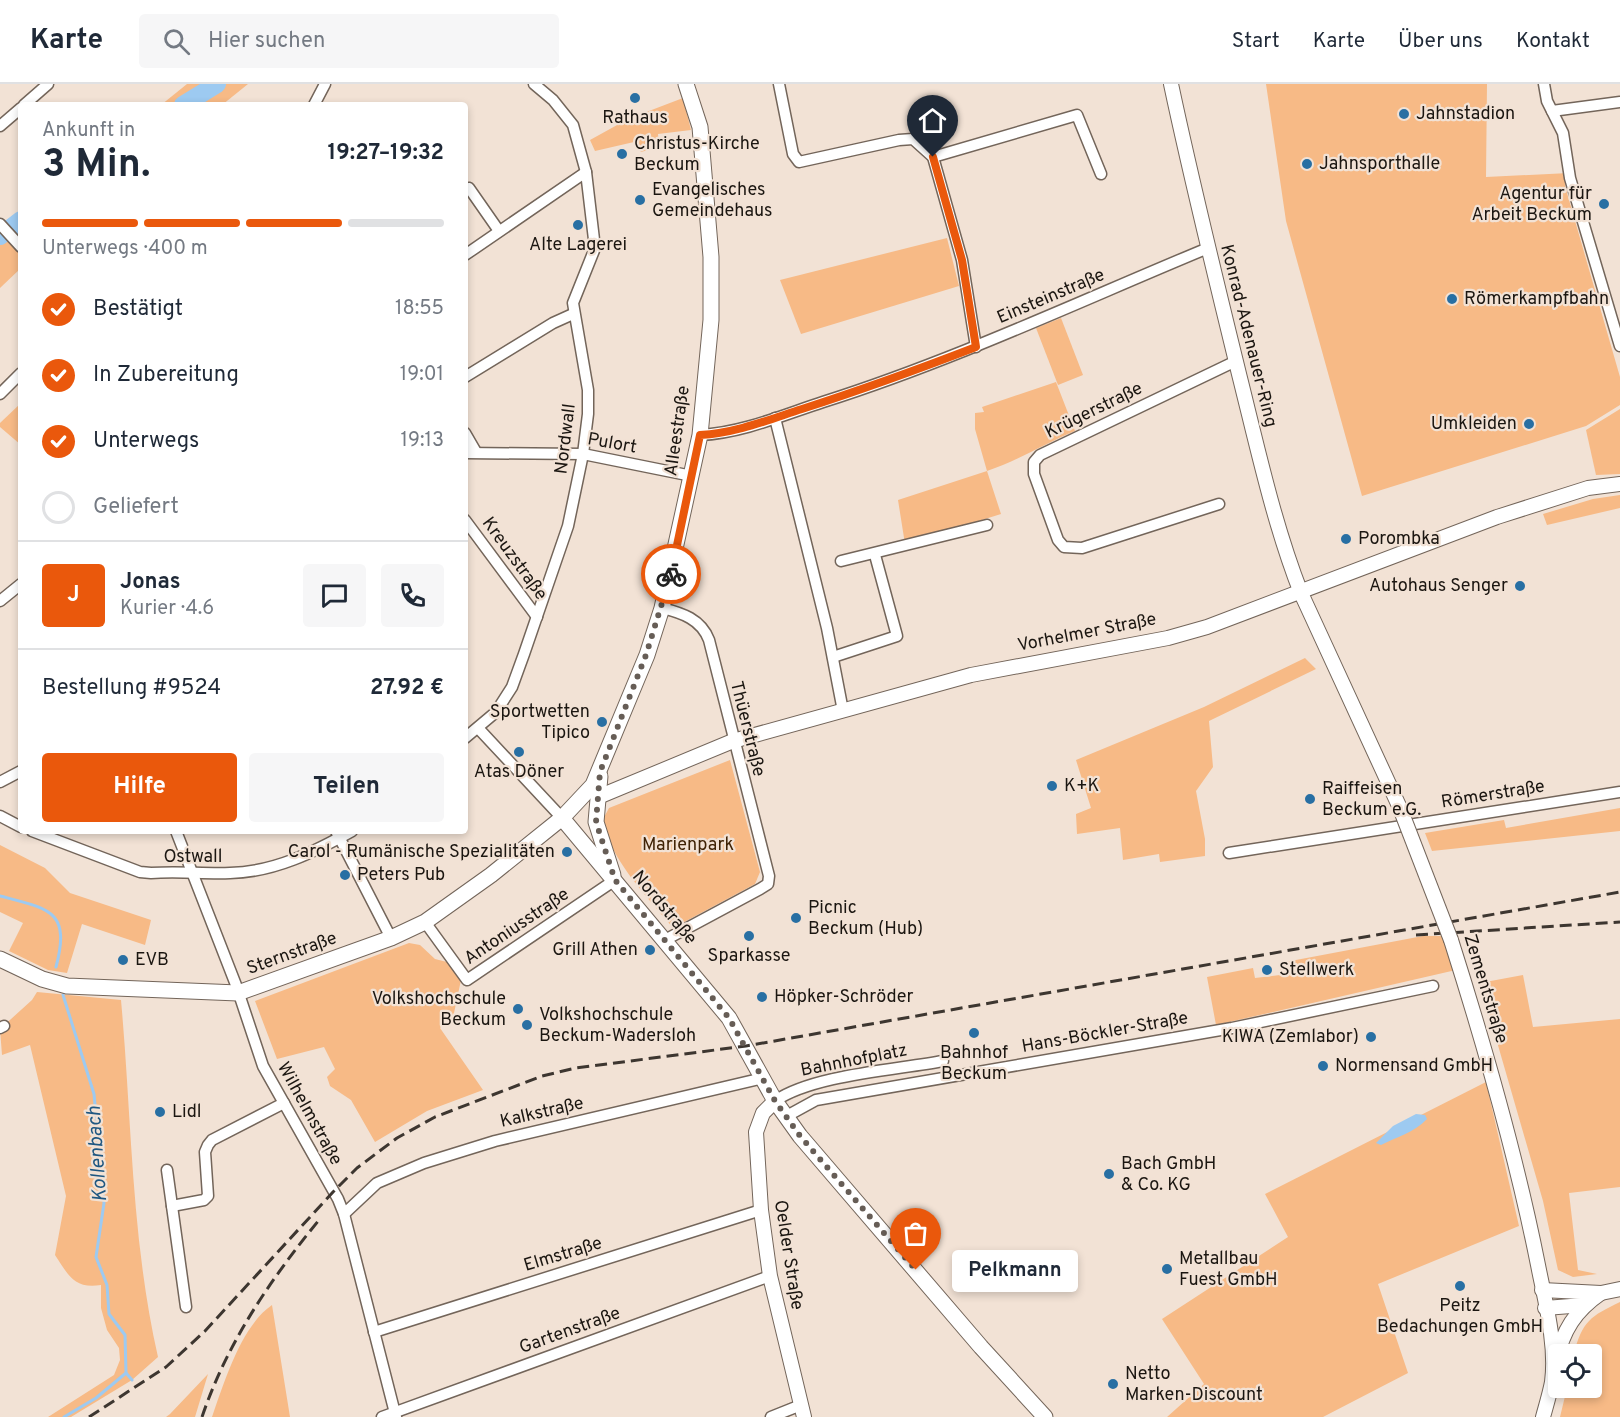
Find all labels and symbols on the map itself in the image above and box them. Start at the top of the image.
marker: Rathaus [628,91,642,105]
pin [907,95,958,157]
place label: Jahnstadion [1416,103,1515,126]
place label: Rathaus [602,107,668,130]
marker: Jahnstadion [1397,107,1411,121]
place label: Christus-Kirche Beckum [634,133,760,177]
marker: Christus-Kirche Beckum [615,147,629,161]
place label: Jahnsporthalle [1319,153,1440,176]
marker: Jahnsporthalle [1300,157,1314,171]
place label: Evangelisches Gemeindehaus [652,179,773,223]
place label: Agentur für Arbeit Beckum [1471,183,1592,227]
marker: Evangelisches Gemeindehaus [633,193,647,207]
marker: Agentur für Arbeit Beckum [1597,197,1611,211]
marker: Alte Lagerei [571,218,585,232]
place label: Alte Lagerei [529,234,627,257]
street label: Konrad-Adenauer-Ring [1214,242,1282,430]
street label: Einsteinstraße [994,264,1108,330]
place label: Römerkampfbahn [1464,288,1609,311]
marker: Römerkampfbahn [1445,292,1459,306]
street label: Krügerstraße [1041,377,1147,445]
street label: Alleestraße [660,384,696,478]
street label: Nordwall [550,402,582,476]
place label: Umkleiden [1431,413,1517,436]
marker: Umkleiden [1522,417,1536,431]
street label: Pulort [585,428,639,460]
street label: Kreuzstraße [476,513,552,605]
place label: Porombka [1358,528,1440,551]
marker: Porombka [1339,532,1353,546]
courier [641,544,701,604]
place label: Autohaus Senger [1369,575,1508,598]
marker: Autohaus Senger [1513,579,1527,593]
street label: Vorhelmer Straße [1016,608,1158,658]
street label: Thüerstraße [724,679,770,779]
place label: Sportwetten Tipico [490,701,590,745]
marker: Sportwetten Tipico [595,715,609,729]
marker: Atas Döner [512,745,526,759]
place label: Atas Döner [474,761,564,784]
place label: K+K [1064,775,1099,798]
street label: Römerstraße [1440,775,1546,815]
place label: Raiffeisen Beckum e.G. [1322,778,1421,822]
marker: K+K [1045,779,1059,793]
marker: Raiffeisen Beckum e.G. [1303,792,1317,806]
park label: Marienpark [642,834,734,857]
place label: Carol - Rumänische Spezialitäten [288,841,555,864]
marker: Carol - Rumänische Spezialitäten [560,845,574,859]
street label: Ostwall [163,846,223,869]
place label: Peters Pub [357,864,445,887]
street label: Nordstraße [626,866,702,950]
marker: Peters Pub [338,868,352,882]
street label: Antoniusstraße [460,883,574,971]
place label: Picnic Beckum (Hub) [808,897,923,941]
marker: Picnic Beckum (Hub) [789,911,803,925]
street label: Sternstraße [244,927,340,981]
marker: Sparkasse [742,929,756,943]
street label: Zementstraße [1457,932,1513,1046]
place label: Grill Athen [552,939,638,962]
marker: Grill Athen [643,943,657,957]
place label: Sparkasse [708,945,790,968]
place label: EVB [135,949,169,972]
marker: EVB [116,953,130,967]
place label: Stellwerk [1279,959,1354,982]
marker: Stellwerk [1260,963,1274,977]
place label: Höpker-Schröder [774,986,914,1009]
place label: Volkshochschule Beckum [372,988,506,1032]
marker: Höpker-Schröder [755,990,769,1004]
marker: Volkshochschule Beckum [511,1002,525,1016]
place label: Volkshochschule Beckum-Wadersloh [539,1004,696,1048]
street label: Hans-Böckler-Straße [1020,1007,1190,1059]
marker: Volkshochschule Beckum-Wadersloh [520,1018,534,1032]
marker: Bahnhof Beckum [967,1026,981,1040]
place label: KIWA (Zemlabor) [1222,1026,1359,1049]
marker: KIWA (Zemlabor) [1364,1030,1378,1044]
street label: Bahnhofplatz [799,1039,909,1083]
place label: Bahnhof Beckum [940,1042,1008,1086]
place label: Normensand GmbH [1335,1055,1493,1078]
street label: Wilhelmstraße [271,1058,347,1170]
marker: Normensand GmbH [1316,1059,1330,1073]
street label: Kalkstraße [498,1092,586,1134]
place label: Lidl [172,1101,201,1124]
water label: Kollenbach [82,1105,114,1203]
marker: Lidl [153,1105,167,1119]
place label: Bach GmbH & Co. KG [1121,1153,1216,1197]
marker: Bach GmbH & Co. KG [1102,1167,1116,1181]
street label: Oelder Straße [768,1198,808,1312]
pin [890,1208,941,1270]
street label: Elmstraße [521,1232,605,1278]
place label: Metallbau Fuest GmbH [1179,1248,1278,1292]
callout: Pelkmann [952,1249,1078,1291]
marker: Metallbau Fuest GmbH [1160,1262,1174,1276]
marker: Peitz Bedachungen GmbH [1453,1279,1467,1293]
place label: Peitz Bedachungen GmbH [1377,1295,1543,1339]
street label: Gartenstraße [516,1302,624,1360]
place label: Netto Marken-Discount [1125,1363,1263,1407]
marker: Netto Marken-Discount [1106,1377,1120,1391]

